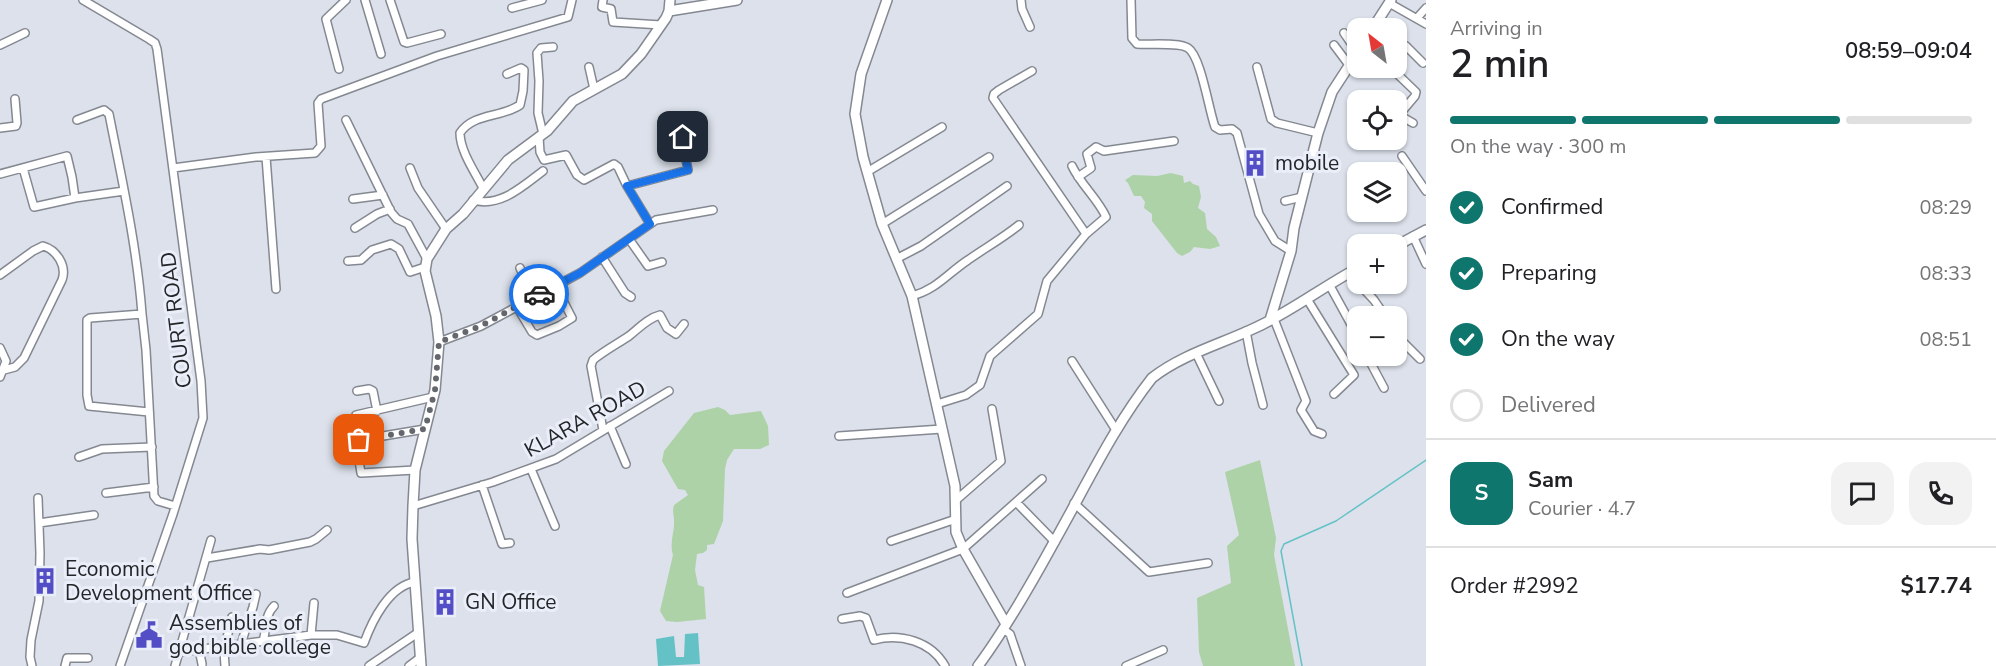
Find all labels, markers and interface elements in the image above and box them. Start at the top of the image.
text: Arriving in [1450,15,1543,42]
north arrow [1347,18,1407,78]
map controls [1347,18,1407,366]
text: 08:59–09:04 [1845,36,1972,66]
text: 2 min [1450,38,1549,91]
button: locate [1347,90,1407,150]
pin [657,111,708,162]
icon: home [666,120,699,153]
text: On the way · 300 m [1450,133,1626,160]
building icon: mobile [1240,148,1270,178]
place label: mobile [1275,149,1339,177]
button: layers [1347,162,1407,222]
icon: check [1450,191,1483,224]
text: Confirmed [1501,192,1603,222]
text: 08:29 [1919,194,1972,221]
button: + [1347,234,1407,294]
street label: COURT ROAD [154,250,198,390]
icon: check [1450,257,1483,290]
text: Preparing [1501,258,1597,288]
text: 08:33 [1919,260,1972,287]
courier [509,264,569,324]
icon: car [523,278,556,311]
button: − [1347,306,1407,366]
icon: check [1450,323,1483,356]
text: On the way [1501,324,1615,354]
text: 08:51 [1919,326,1972,353]
street label: KLARA ROAD [519,374,651,464]
text: Delivered [1501,390,1596,420]
pin [333,414,384,465]
icon: bag [342,423,375,456]
button: chat [1831,462,1894,525]
button: phone [1909,462,1972,525]
text: Sam [1528,465,1573,495]
text: S [1475,478,1488,508]
text: Courier · 4.7 [1528,495,1636,522]
place label: Economic Development Office [65,555,253,607]
building icon: Economic Development Office [30,566,60,596]
text: Order #2992 [1450,571,1579,601]
text: $17.74 [1901,571,1972,601]
building icon: GN Office [430,587,460,617]
place label: GN Office [465,588,556,616]
place label: Assemblies of god bible college [169,609,331,661]
public building icon: Assemblies of god bible college [134,620,164,650]

